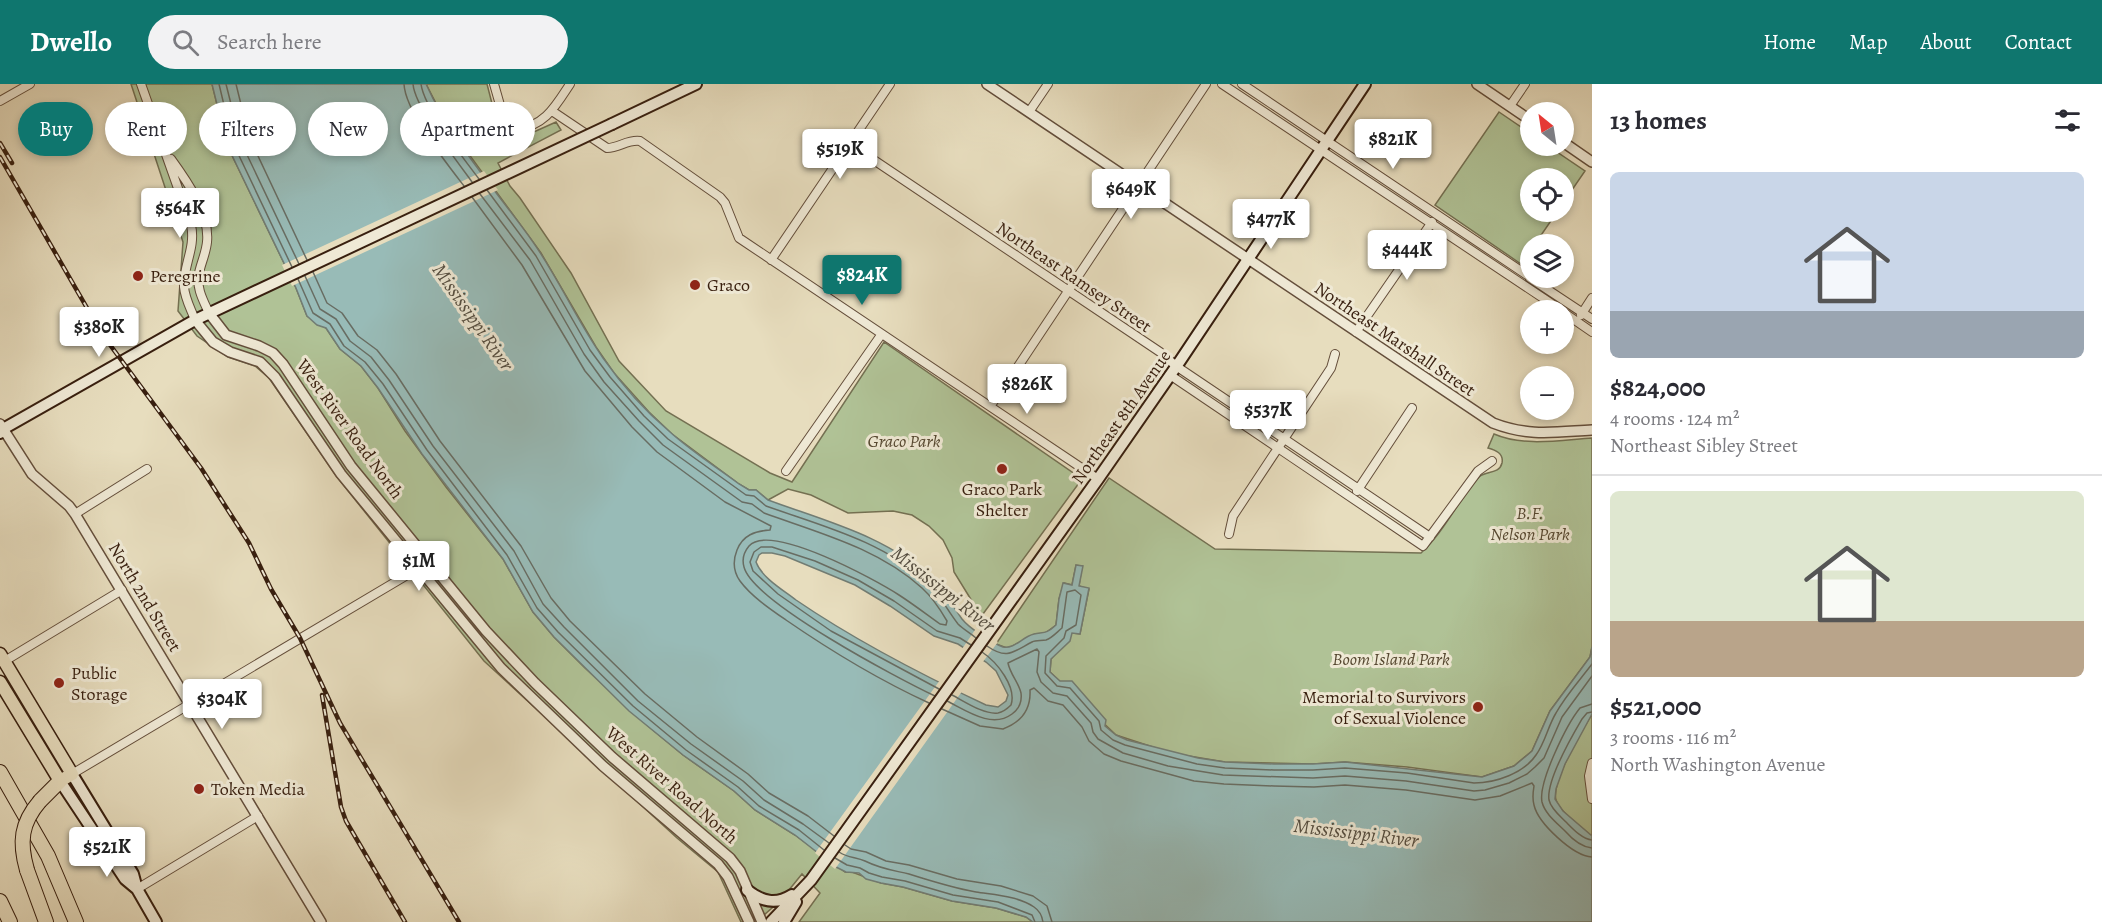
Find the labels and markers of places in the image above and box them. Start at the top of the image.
pin: $821K [1351,119,1435,170]
pin: $519K [798,129,882,180]
pin: $649K [1089,169,1173,220]
pin: $564K [138,188,222,239]
pin: $477K [1229,199,1313,250]
pin: $444K [1365,230,1449,281]
pin: $824K [820,255,904,306]
place label: Peregrine [150,264,221,288]
marker: Peregrine [131,269,145,283]
place label: Graco [707,273,750,297]
marker: Graco [688,278,702,292]
pin: $380K [57,307,141,358]
pin: $826K [985,364,1069,415]
pin: $537K [1226,390,1310,441]
marker: Graco Park Shelter [995,462,1009,476]
place label: Graco Park Shelter [962,477,1042,522]
pin: $1M [390,541,448,592]
place label: Public Storage [71,661,128,706]
marker: Public Storage [52,676,66,690]
pin: $304K [180,679,264,730]
place label: Memorial to Survivors of Sexual Violence [1302,685,1466,730]
marker: Memorial to Survivors of Sexual Violence [1471,700,1485,714]
place label: Token Media [211,777,305,801]
marker: Token Media [192,782,206,796]
pin: $521K [65,827,149,878]

